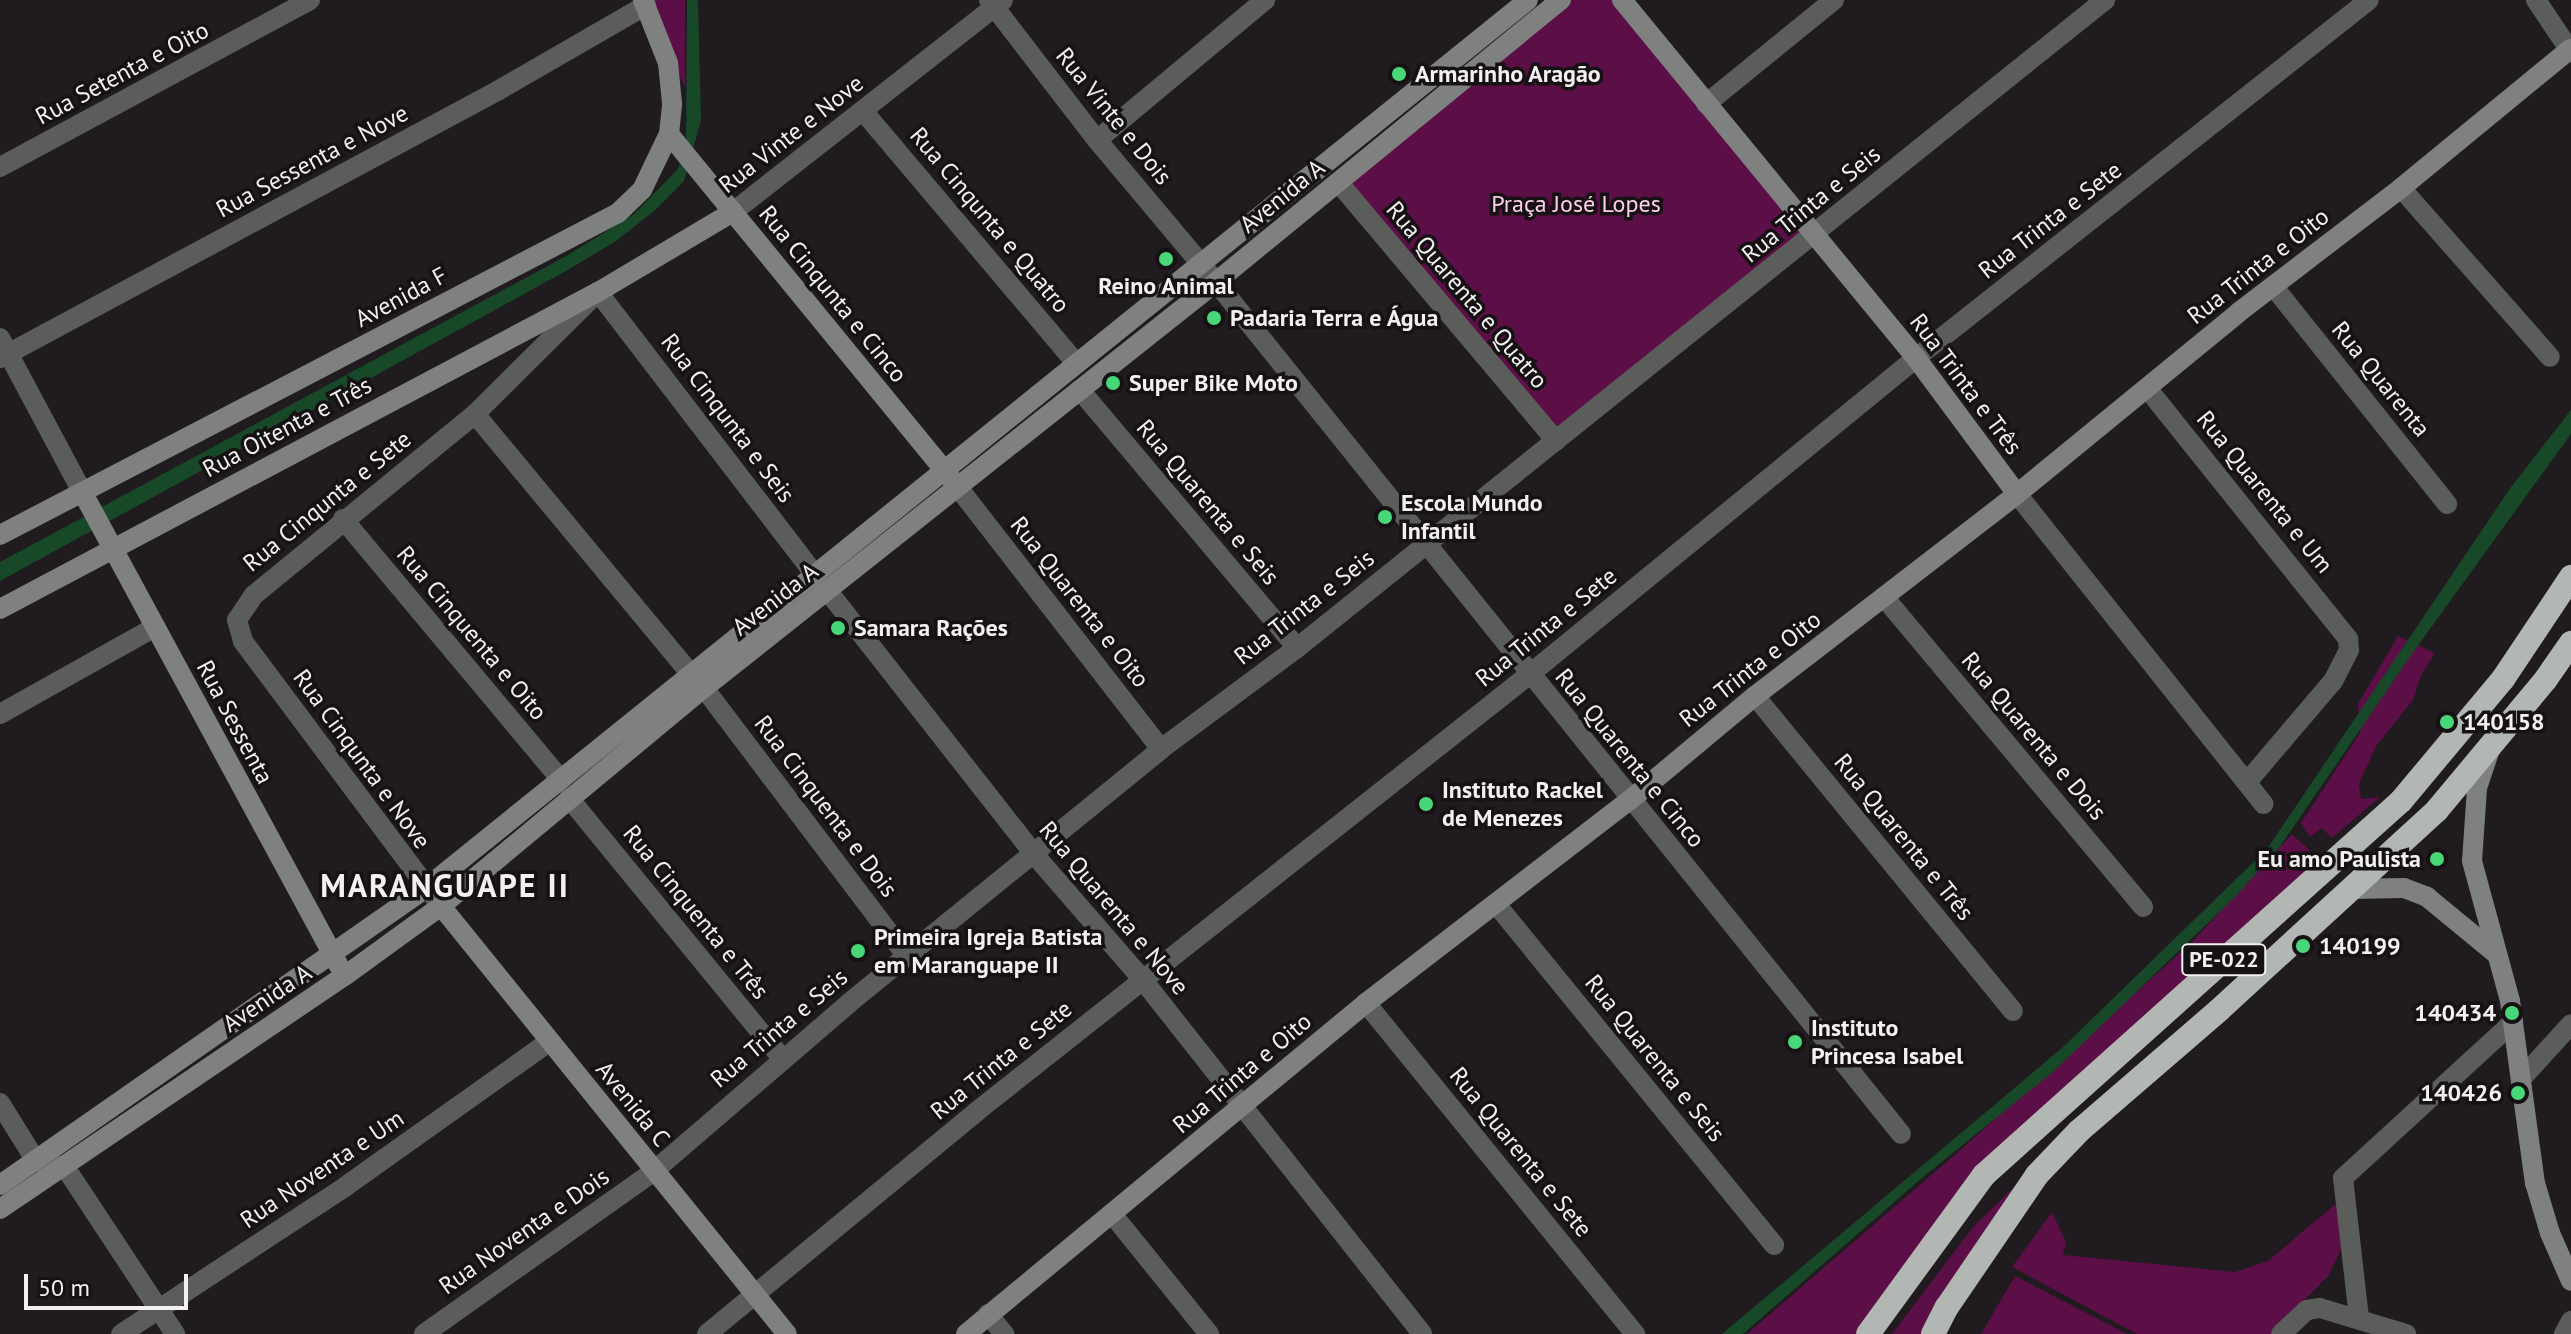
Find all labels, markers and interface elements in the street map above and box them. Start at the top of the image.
street label: Rua Setenta e Oito [30,15,214,131]
street label: Rua Vinte e Dois [1050,41,1178,191]
place label: Armarinho Aragão [1415,60,1602,88]
marker: Armarinho Aragão [1390,65,1408,83]
street label: Rua Vinte e Nove [713,69,869,199]
street label: Rua Sessenta e Nove [211,98,413,224]
street label: Rua Cinqunta e Quatro [904,122,1076,318]
street label: Rua Trinta e Seis [1736,139,1886,269]
street label: Avenida A [1233,153,1331,239]
street label: Rua Trinta e Sete [1973,155,2127,285]
park label: Praça José Lopes [1491,190,1661,218]
street label: Rua Quarenta e Quatro [1380,196,1554,394]
street label: Rua Cinqunta e Cinco [753,200,913,388]
street label: Rua Trinta e Oito [2181,202,2335,330]
marker: Reino Animal [1157,250,1175,268]
street label: Avenida F [350,261,452,333]
place label: Reino Animal [1098,272,1234,300]
place label: Padaria Terra e Água [1230,304,1440,332]
street label: Rua Trinta e Três [1903,307,2029,461]
marker: Padaria Terra e Água [1205,309,1223,327]
street label: Rua Quarenta [2326,316,2436,442]
street label: Rua Cinqunta e Seis [655,328,801,508]
place label: Super Bike Moto [1129,369,1298,397]
street label: Rua Oitenta e Três [197,370,377,484]
marker: Super Bike Moto [1104,374,1122,392]
street label: Rua Quarenta e Um [2191,405,2339,579]
street label: Rua Quarenta e Seis [1131,414,1285,590]
street label: Rua Cinqunta e Sete [237,425,417,577]
place label: Escola Mundo Infantil [1401,489,1543,545]
marker: Escola Mundo Infantil [1376,508,1394,526]
street label: Rua Quarenta e Oito [1004,511,1156,693]
street label: Rua Cinquenta e Oito [391,540,553,726]
street label: Rua Trinta e Seis [1228,543,1380,671]
street label: Avenida A [726,556,824,642]
street label: Rua Trinta e Sete [1469,561,1623,693]
street label: Rua Trinta e Oito [1673,605,1827,733]
place label: Samara Rações [854,614,1008,642]
marker: Samara Rações [829,619,847,637]
street label: Rua Quarenta e Dois [1955,646,2113,826]
street label: Rua Sessenta [190,655,280,789]
street label: Rua Quarenta e Cinco [1549,663,1711,853]
street label: Rua Cinqunta e Nove [287,664,437,854]
place label: 140158 [2463,708,2545,736]
street label: Rua Cinquenta e Dois [748,710,904,902]
marker: 140158 [2438,713,2456,731]
street label: Rua Quarenta e Três [1828,748,1980,926]
place label: Instituto Rackel de Menezes [1442,776,1603,832]
marker: Instituto Rackel de Menezes [1417,795,1435,813]
street label: Rua Quarenta e Nove [1033,816,1195,1000]
street label: Rua Cinquenta e Três [617,819,775,1005]
place label: Eu amo Paulista [2258,845,2421,873]
marker: Eu amo Paulista [2428,850,2446,868]
district label: MARANGUAPE II [320,866,570,904]
place label: Primeira Igreja Batista em Maranguape II [874,923,1102,979]
place label: 140199 [2319,932,2401,960]
marker: 140199 [2294,937,2312,955]
marker: Primeira Igreja Batista em Maranguape II [849,942,867,960]
road number: PE-022 [2180,942,2268,978]
street label: Avenida A [217,958,317,1038]
street label: Rua Trinta e Seis [705,962,853,1094]
street label: Rua Quarenta e Seis [1579,969,1731,1147]
street label: Rua Trinta e Sete [924,994,1078,1126]
place label: 140434 [2414,999,2496,1027]
marker: 140434 [2503,1004,2521,1022]
street label: Rua Trinta e Oito [1167,1007,1317,1139]
place label: Instituto Princesa Isabel [1811,1014,1963,1070]
marker: Instituto Princesa Isabel [1786,1033,1804,1051]
street label: Avenida C [590,1056,676,1152]
street label: Rua Quarenta e Sete [1444,1061,1598,1243]
place label: 140426 [2420,1079,2502,1107]
marker: 140426 [2509,1084,2527,1102]
street label: Rua Noventa e Um [235,1104,409,1234]
street label: Rua Noventa e Dois [434,1162,614,1300]
scale bar [28,1258,192,1308]
text: 50 m [38,1272,90,1303]

